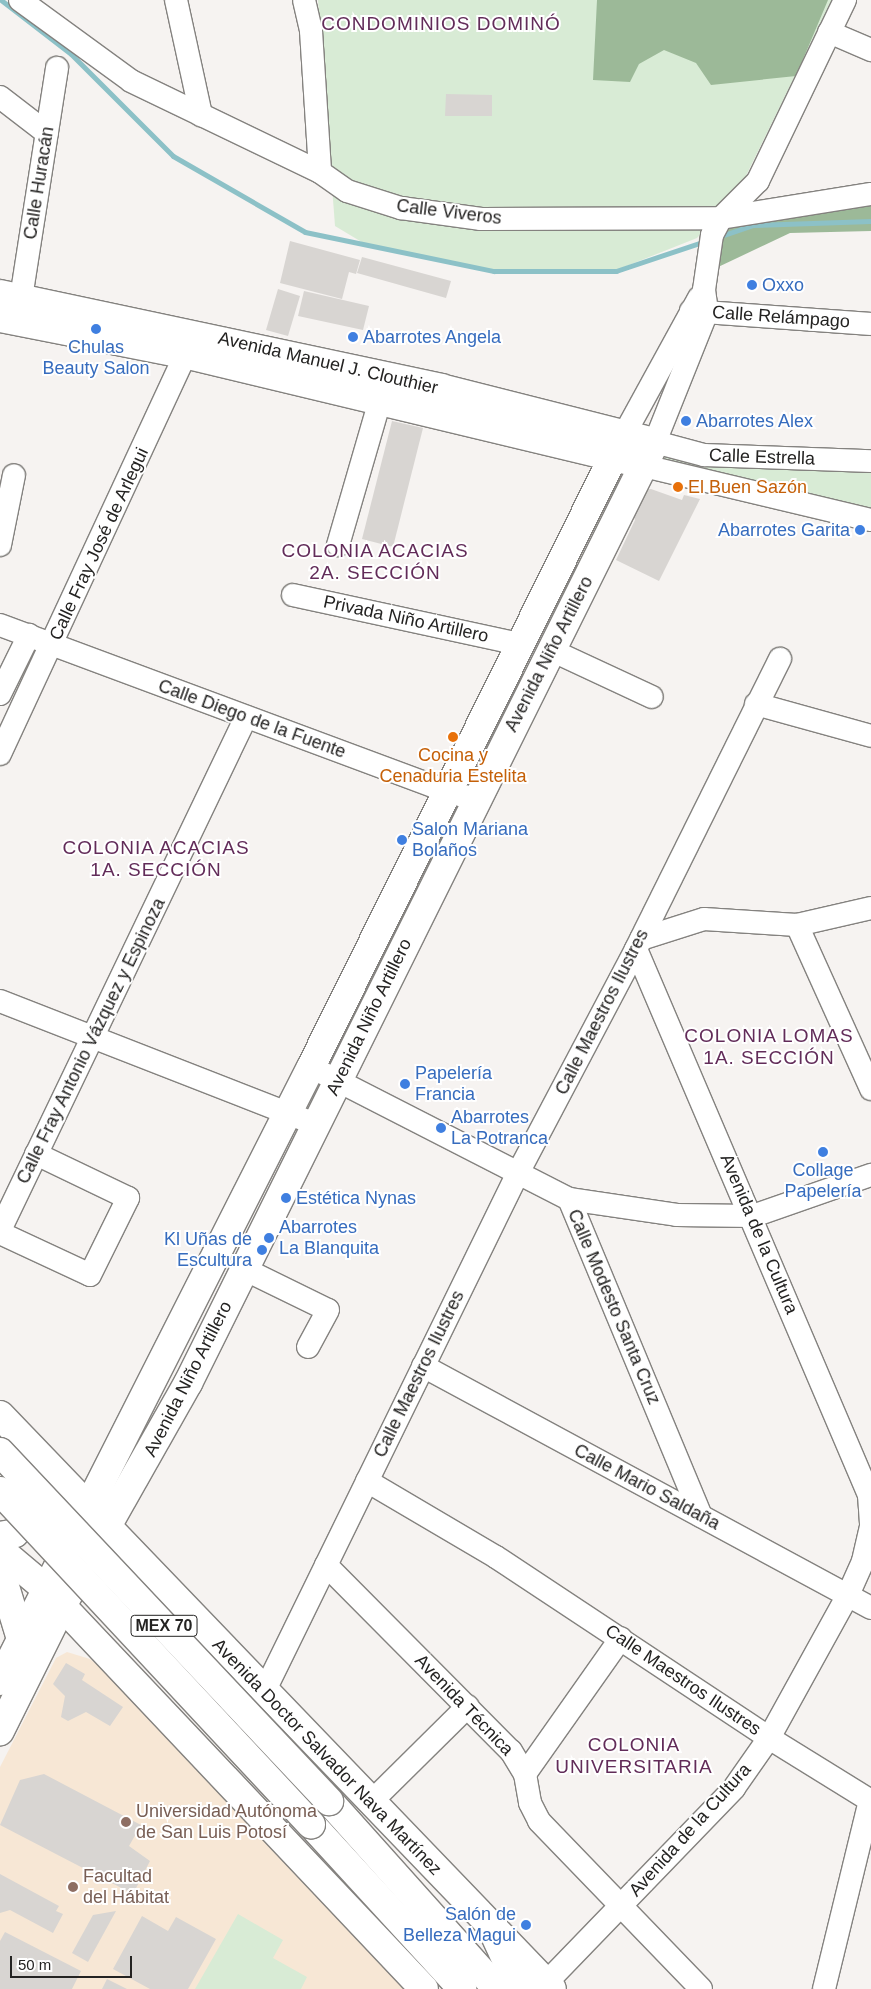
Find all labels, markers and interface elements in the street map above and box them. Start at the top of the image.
district label: CONDOMINIOS DOMINÓ [319,13,563,35]
street label: Calle Huracán [19,125,59,241]
street label: Calle Viveros [395,195,503,229]
place label: Oxxo [762,274,804,296]
marker: Oxxo [746,279,758,291]
street label: Calle Relámpago [711,301,851,333]
marker: Chulas Beauty Salon [90,323,102,335]
place label: Abarrotes Angela [363,326,502,348]
street label: Avenida Manuel J. Clouthier [216,327,440,399]
marker: Abarrotes Angela [347,331,359,343]
place label: Chulas Beauty Salon [42,337,150,379]
place label: Abarrotes Alex [696,410,814,432]
marker: Abarrotes Alex [680,415,692,427]
street label: Calle Fray José de Arlegui [45,444,153,644]
street label: Calle Estrella [709,444,815,470]
place label: El Buen Sazón [688,476,807,498]
marker: El Buen Sazón [672,481,684,493]
place label: Abarrotes Garita [718,519,850,541]
marker: Abarrotes Garita [854,524,866,536]
district label: COLONIA ACACIAS 2A. SECCIÓN [279,540,471,584]
street label: Avenida Niño Artillero [500,572,598,736]
street label: Privada Niño Artillero [321,591,491,647]
street label: Calle Diego de la Fuente [155,675,349,763]
marker: Cocina y Cenaduria Estelita [447,731,459,743]
place label: Cocina y Cenaduria Estelita [379,745,527,788]
place label: Salon Mariana Bolaños [412,819,528,862]
marker: Salon Mariana Bolaños [396,834,408,846]
district label: COLONIA ACACIAS 1A. SECCIÓN [60,837,252,881]
street label: Calle Fray Antonio Vázquez y Espinoza [12,894,170,1188]
street label: Calle Maestros Ilustres [551,926,653,1098]
street label: Avenida Niño Artillero [321,935,417,1099]
district label: COLONIA LOMAS 1A. SECCIÓN [682,1025,856,1069]
place label: Papelería Francia [415,1063,492,1106]
marker: Papelería Francia [399,1078,411,1090]
place label: Abarrotes La Potranca [451,1107,548,1150]
marker: Abarrotes La Potranca [435,1122,447,1134]
marker: Collage Papelería [817,1146,829,1158]
street label: Avenida de la Cultura [715,1151,803,1317]
place label: Collage Papelería [784,1160,862,1202]
place label: Estética Nynas [296,1187,416,1209]
marker: Estética Nynas [280,1192,292,1204]
street label: Calle Modesto Santa Cruz [563,1206,665,1408]
place label: Abarrotes La Blanquita [279,1217,379,1260]
place label: Kl Uñas de Escultura [164,1229,252,1272]
marker: Abarrotes La Blanquita [263,1232,275,1244]
marker: Kl Uñas de Escultura [256,1244,268,1256]
street label: Calle Maestros Ilustres [369,1287,469,1461]
street label: Avenida Niño Artillero [139,1297,237,1461]
street label: Calle Mario Saldaña [570,1439,724,1535]
road number: MEX 70 [130,1612,198,1640]
street label: Calle Maestros Ilustres [601,1620,765,1740]
street label: Avenida Doctor Salvador Nava Martínez [208,1634,446,1880]
street label: Avenida Técnica [410,1650,518,1760]
district label: COLONIA UNIVERSITARIA [554,1734,714,1778]
street label: Avenida de la Cultura [625,1759,755,1901]
place label: Universidad Autónoma de San Luis Potosí [136,1801,318,1844]
marker: Universidad Autónoma de San Luis Potosí [120,1816,132,1828]
place label: Facultad del Hábitat [83,1866,169,1908]
marker: Facultad del Hábitat [67,1881,79,1893]
place label: Salón de Belleza Magui [403,1904,516,1946]
marker: Salón de Belleza Magui [520,1919,532,1931]
scale bar [12,1946,135,1978]
text: 50 m [18,1956,51,1973]

